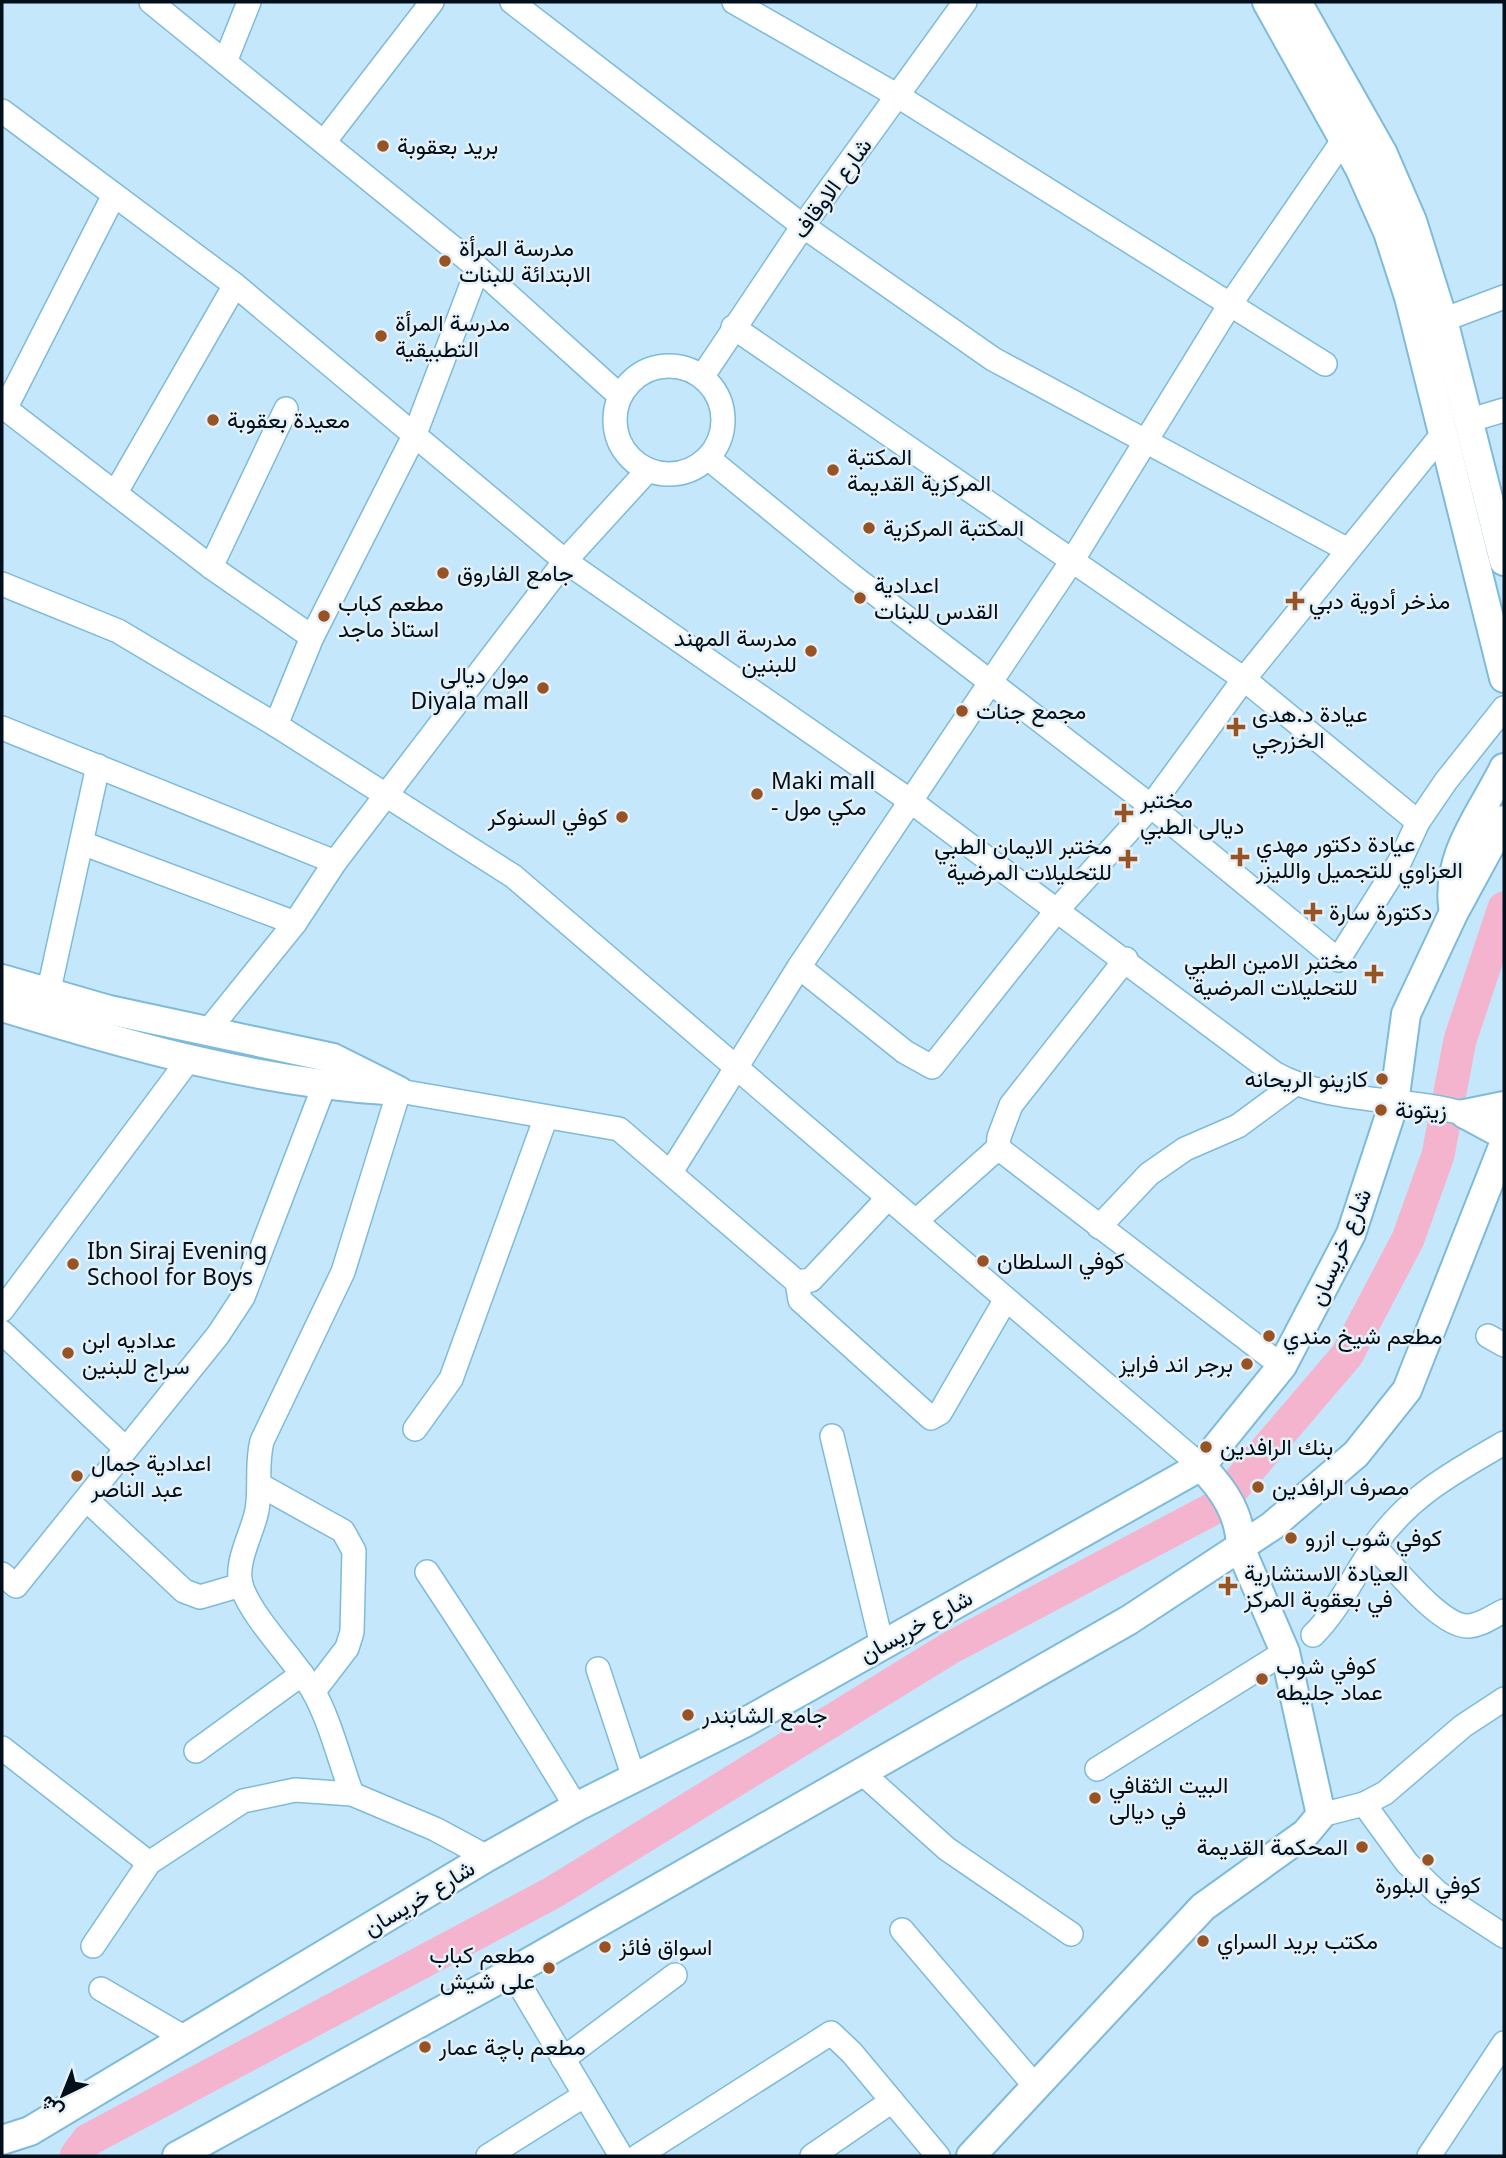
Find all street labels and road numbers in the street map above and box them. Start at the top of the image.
street label: شارع الاوقاف [784,131,879,245]
street label: شارع خريسان [1300,1183,1379,1311]
street label: شارع خريسان [853,1581,978,1670]
street label: شارع خريسان [357,1851,481,1944]

